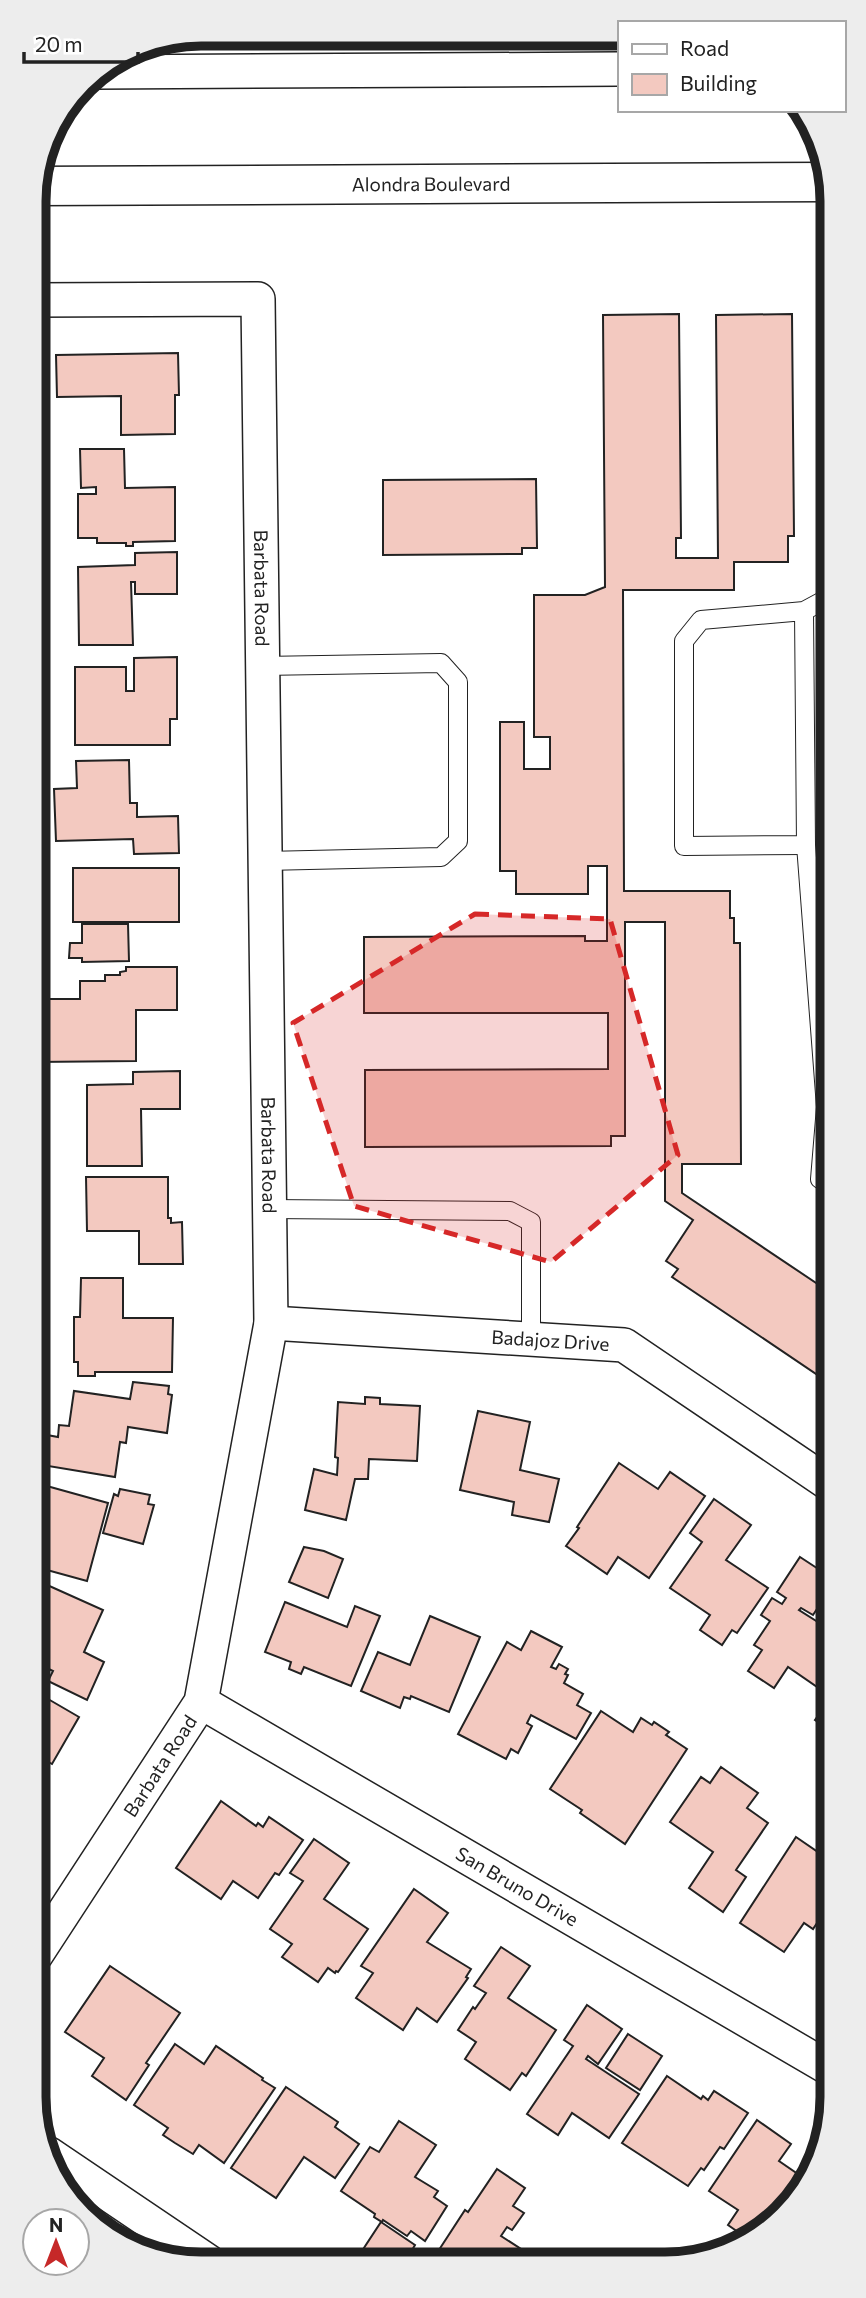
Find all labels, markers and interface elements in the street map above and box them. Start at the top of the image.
scale bar [24,21,138,65]
legend [618,21,845,112]
text: 20 m [35,31,83,56]
text: Road [680,35,729,60]
text: Building [680,70,757,95]
street label: Alondra Boulevard [352,172,510,195]
street label: Barbata Road [250,529,274,646]
street label: Barbata Road [257,1096,282,1213]
street label: Badajoz Drive [491,1325,610,1355]
street label: Barbata Road [118,1711,201,1821]
street label: San Bruno Drive [452,1841,583,1931]
north arrow [21,2207,91,2277]
text: N [49,2213,63,2236]

